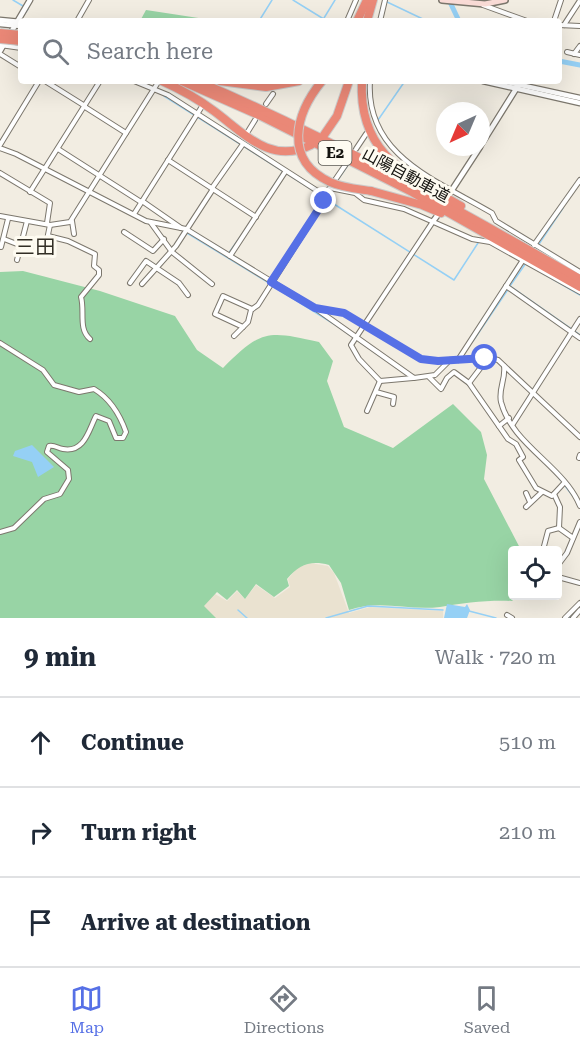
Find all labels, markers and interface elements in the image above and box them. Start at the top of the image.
search box [18,18,562,84]
icon: search [39,35,72,68]
text: Search here [87,39,213,64]
north arrow [436,102,490,156]
road number: E2 [318,141,352,165]
street label: 山陽自動車道 [359,144,453,206]
route end [310,187,336,213]
district label: 三田 [15,235,55,259]
route start [471,344,497,370]
map controls [508,546,562,600]
button: locate [508,546,562,600]
text: 9 min [24,642,96,672]
text: Walk · 720 m [435,645,556,669]
icon: ahead [24,726,57,759]
text: Continue [81,730,184,755]
text: 510 m [499,730,556,754]
icon: right [24,816,57,849]
text: Turn right [81,820,196,845]
text: 210 m [499,820,556,844]
icon: arrive [24,906,57,939]
text: Arrive at destination [81,910,310,935]
tab: Map [70,982,104,1037]
tab: Directions [244,982,324,1037]
tab: Saved [464,982,510,1037]

